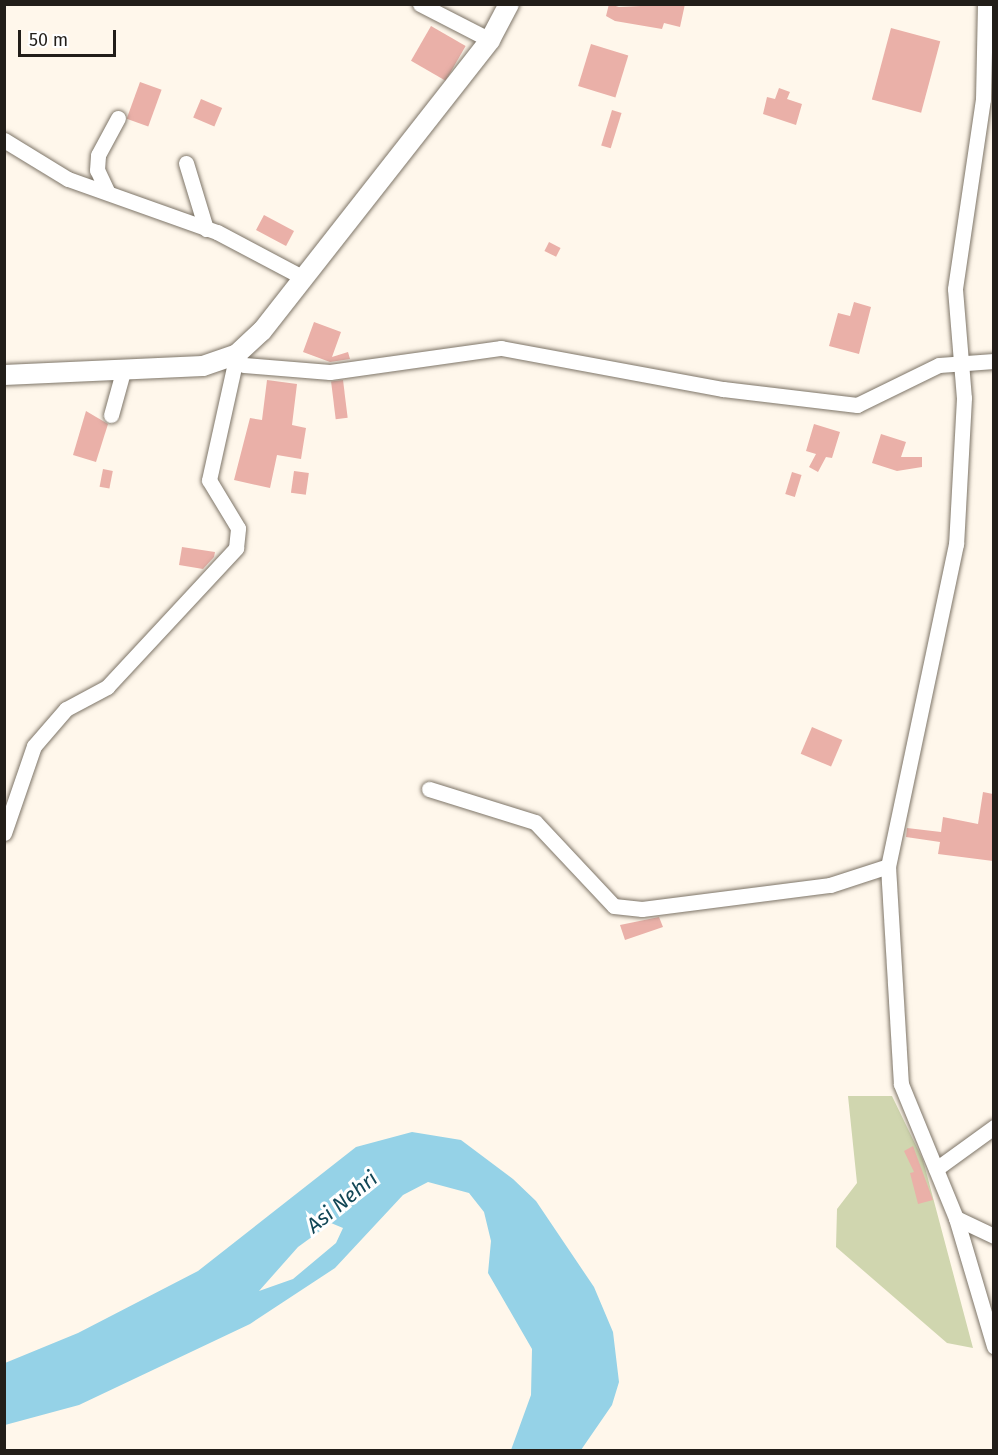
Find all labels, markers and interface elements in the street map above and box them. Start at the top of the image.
scale bar [21,18,118,56]
text: 50 m [29,29,68,51]
water label: Asi Nehri [301,1166,383,1238]

